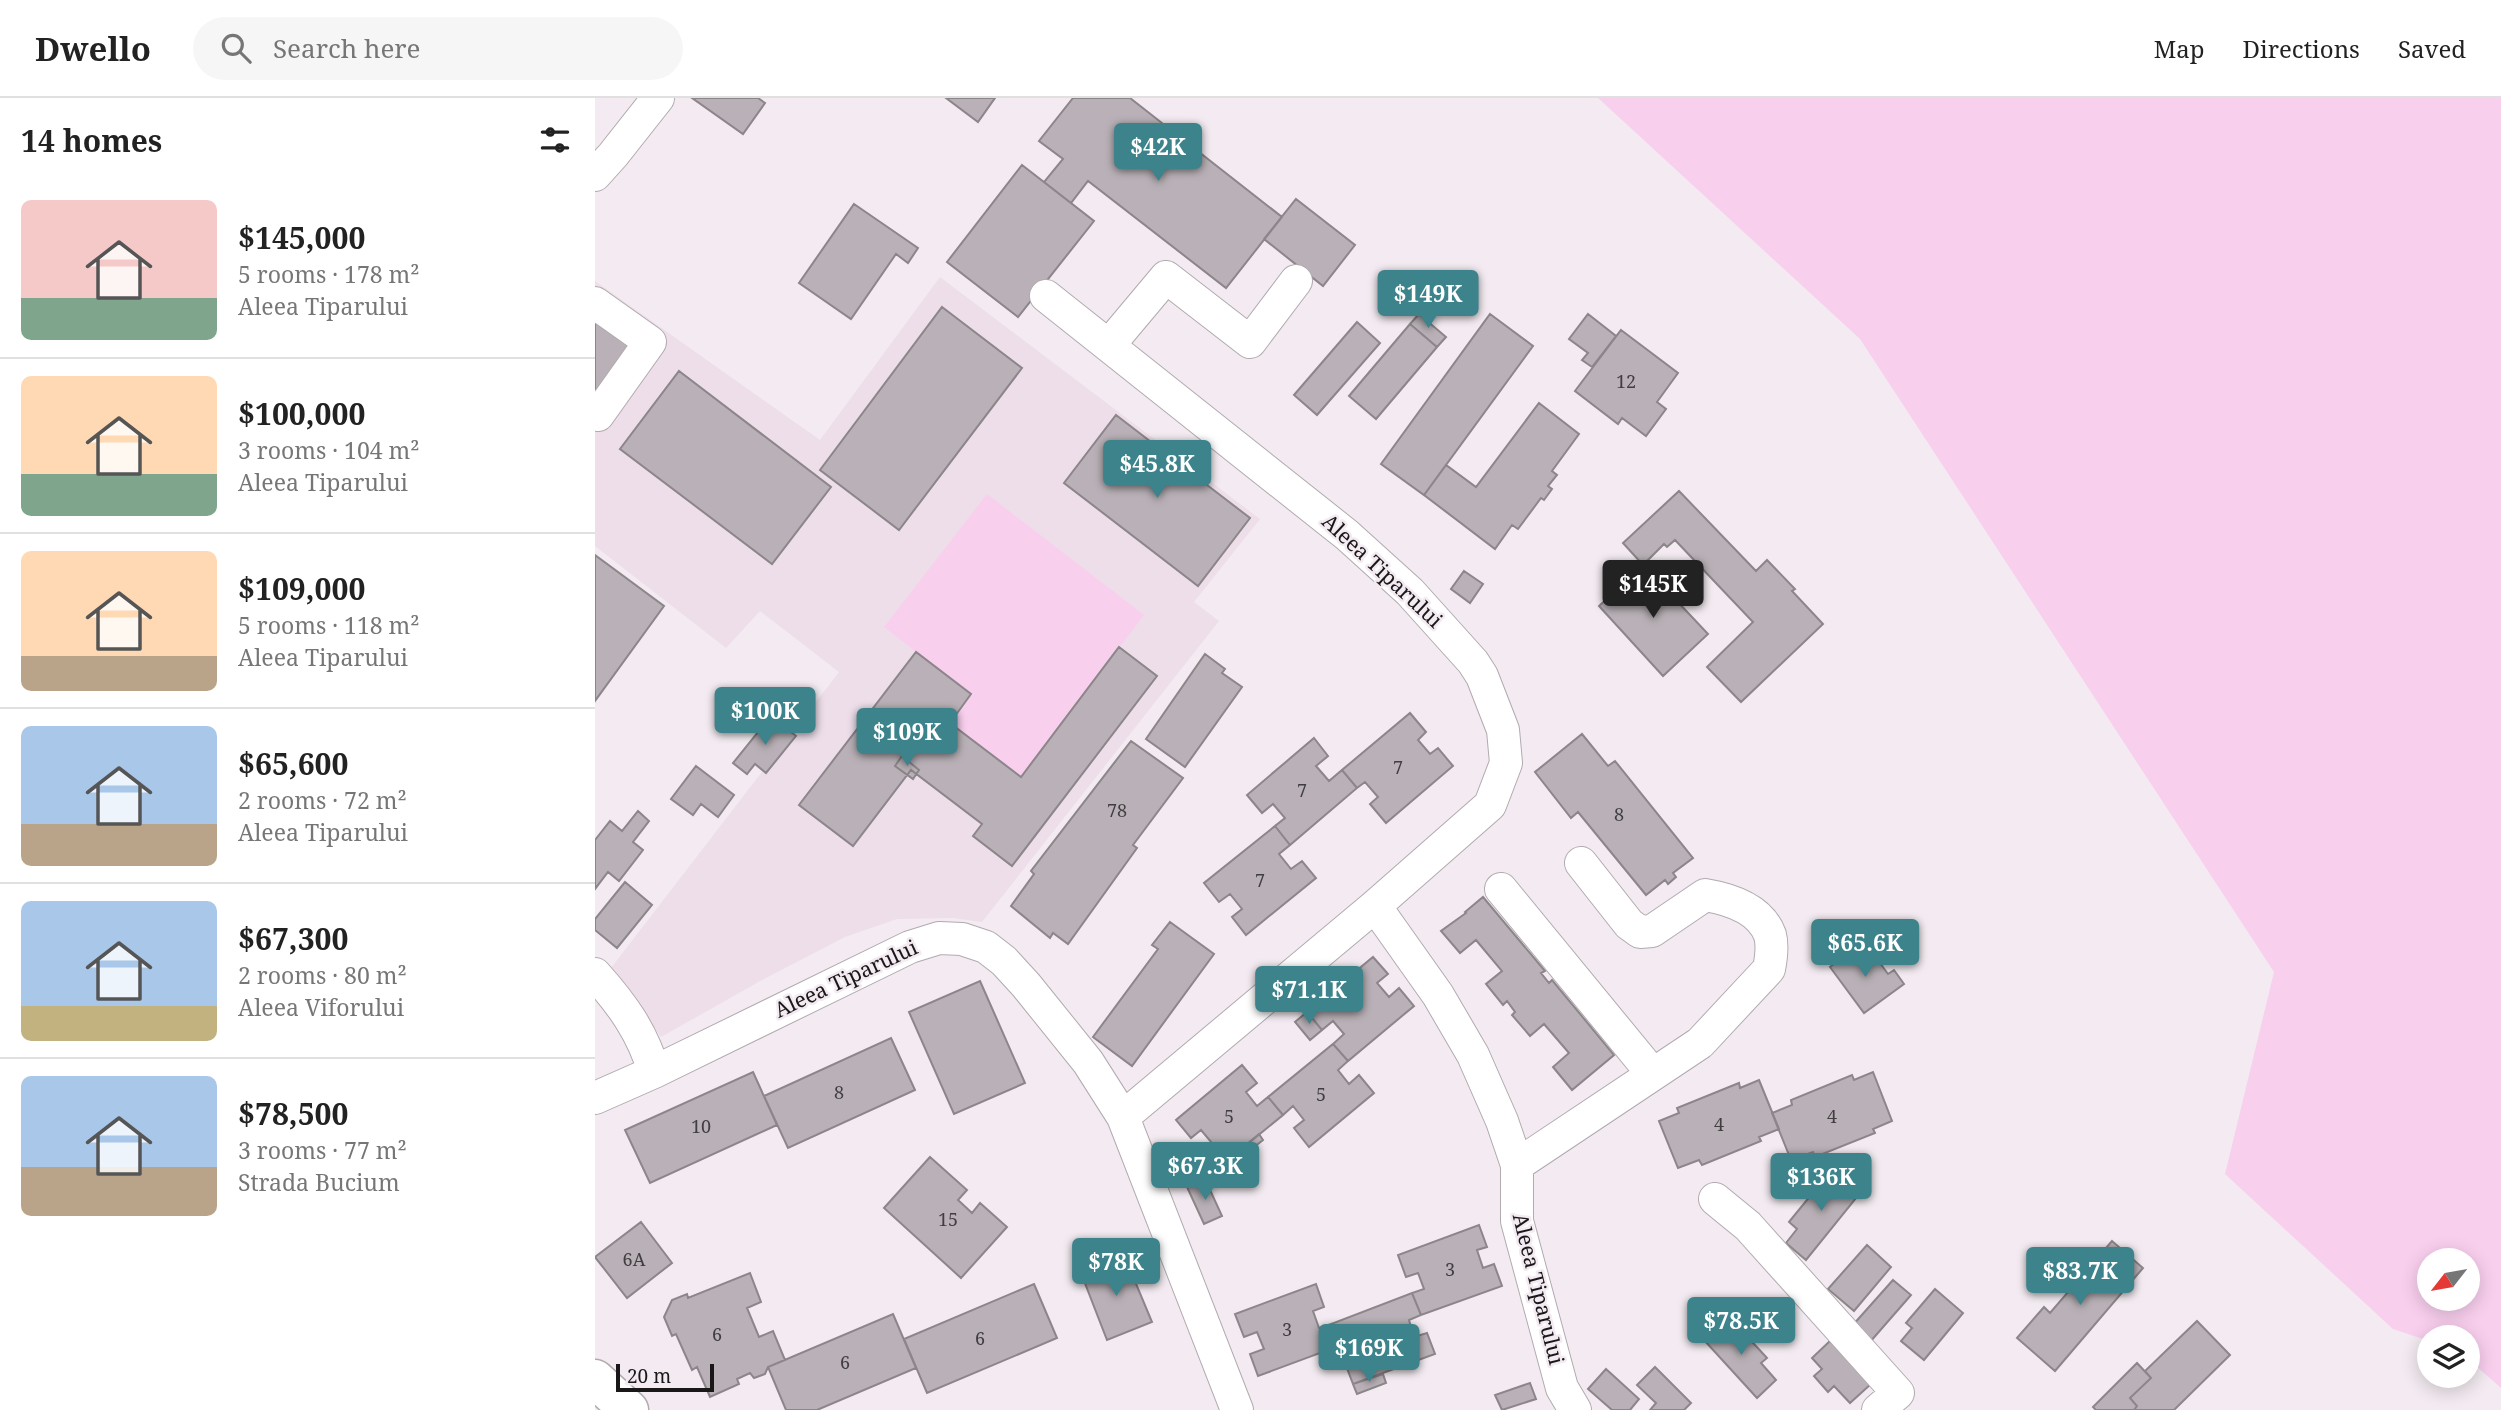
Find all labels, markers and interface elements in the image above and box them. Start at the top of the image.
search box [193,17,683,80]
text: Dwello [35,26,151,71]
icon: search [217,29,255,67]
text: Search here [273,30,421,66]
text: Map [2154,32,2205,65]
text: Directions [2243,32,2360,65]
text: Saved [2398,32,2466,65]
text: 14 homes [21,120,162,161]
icon: filters [536,121,574,159]
pin: $42K [1117,123,1199,183]
text: $42K [1130,130,1186,162]
text: $145,000 [238,217,365,258]
icon: home [77,228,161,312]
text: 5 rooms · 178 m² [238,258,420,290]
pin: $149K [1379,271,1477,330]
text: $149K [1394,277,1462,309]
text: Aleea Tiparului [238,290,408,322]
house number: 12 [1616,369,1636,393]
text: $100,000 [238,393,365,434]
icon: home [77,404,161,488]
text: 3 rooms · 104 m² [238,434,420,466]
pin: $45.8K [1100,440,1214,500]
text: $45.8K [1119,447,1195,479]
text: Aleea Tiparului [238,466,408,498]
street label: Aleea Tiparului [1316,507,1449,634]
pin: $145K [1604,560,1702,620]
text: $145K [1619,567,1687,599]
text: $109,000 [238,568,365,609]
icon: home [77,579,161,663]
text: 5 rooms · 118 m² [238,609,420,641]
text: Aleea Tiparului [238,641,408,673]
pin: $100K [716,688,814,747]
text: $100K [731,694,799,726]
pin: $109K [858,708,956,768]
text: $109K [873,715,941,747]
text: $65,600 [238,743,349,784]
icon: home [77,754,161,838]
house number: 7 [1393,755,1403,779]
house number: 7 [1297,778,1307,802]
text: 2 rooms · 72 m² [238,784,407,816]
house number: 78 [1107,798,1127,822]
house number: 8 [1614,802,1624,826]
text: Aleea Tiparului [238,816,408,848]
house number: 7 [1255,868,1265,892]
text: $67,300 [238,918,349,959]
pin: $65.6K [1808,920,1922,979]
text: $65.6K [1827,926,1903,958]
icon: home [77,929,161,1013]
street label: Aleea Tiparului [769,932,922,1024]
text: 2 rooms · 80 m² [238,959,407,991]
pin: $71.1K [1252,967,1366,1026]
text: $71.1K [1271,973,1347,1005]
text: Aleea Viforului [238,991,404,1023]
house number: 8 [834,1080,844,1104]
house number: 5 [1316,1082,1326,1106]
text: $78,500 [238,1093,349,1134]
icon: home [77,1104,161,1188]
house number: 5 [1224,1104,1234,1128]
house number: 4 [1827,1104,1837,1128]
house number: 4 [1714,1112,1724,1136]
house number: 10 [691,1114,711,1138]
text: 3 rooms · 77 m² [238,1134,407,1166]
pin: $67.3K [1148,1142,1262,1202]
text: $67.3K [1167,1149,1243,1181]
pin: $136K [1772,1154,1870,1213]
text: $136K [1787,1160,1855,1192]
text: Strada Bucium [238,1166,400,1198]
house number: 15 [938,1207,958,1231]
street label: Aleea Tiparului [1507,1210,1571,1368]
pin: $78K [1075,1238,1157,1298]
text: $78K [1088,1245,1144,1277]
house number: 6A [623,1247,646,1271]
pin: $83.7K [2023,1248,2137,1307]
north arrow [2417,1248,2480,1311]
map controls [2417,1248,2480,1388]
text: $83.7K [2042,1254,2118,1286]
house number: 3 [1445,1257,1455,1281]
pin: $78.5K [1684,1298,1798,1357]
text: $78.5K [1703,1304,1779,1336]
house number: 3 [1282,1317,1292,1341]
house number: 6 [712,1322,722,1346]
pin: $169K [1320,1324,1418,1384]
button: layers [2417,1325,2480,1388]
house number: 6 [975,1326,985,1350]
text: $169K [1335,1331,1403,1363]
house number: 6 [840,1350,850,1374]
scale bar [616,1361,714,1393]
text: 20 m [627,1363,671,1389]

